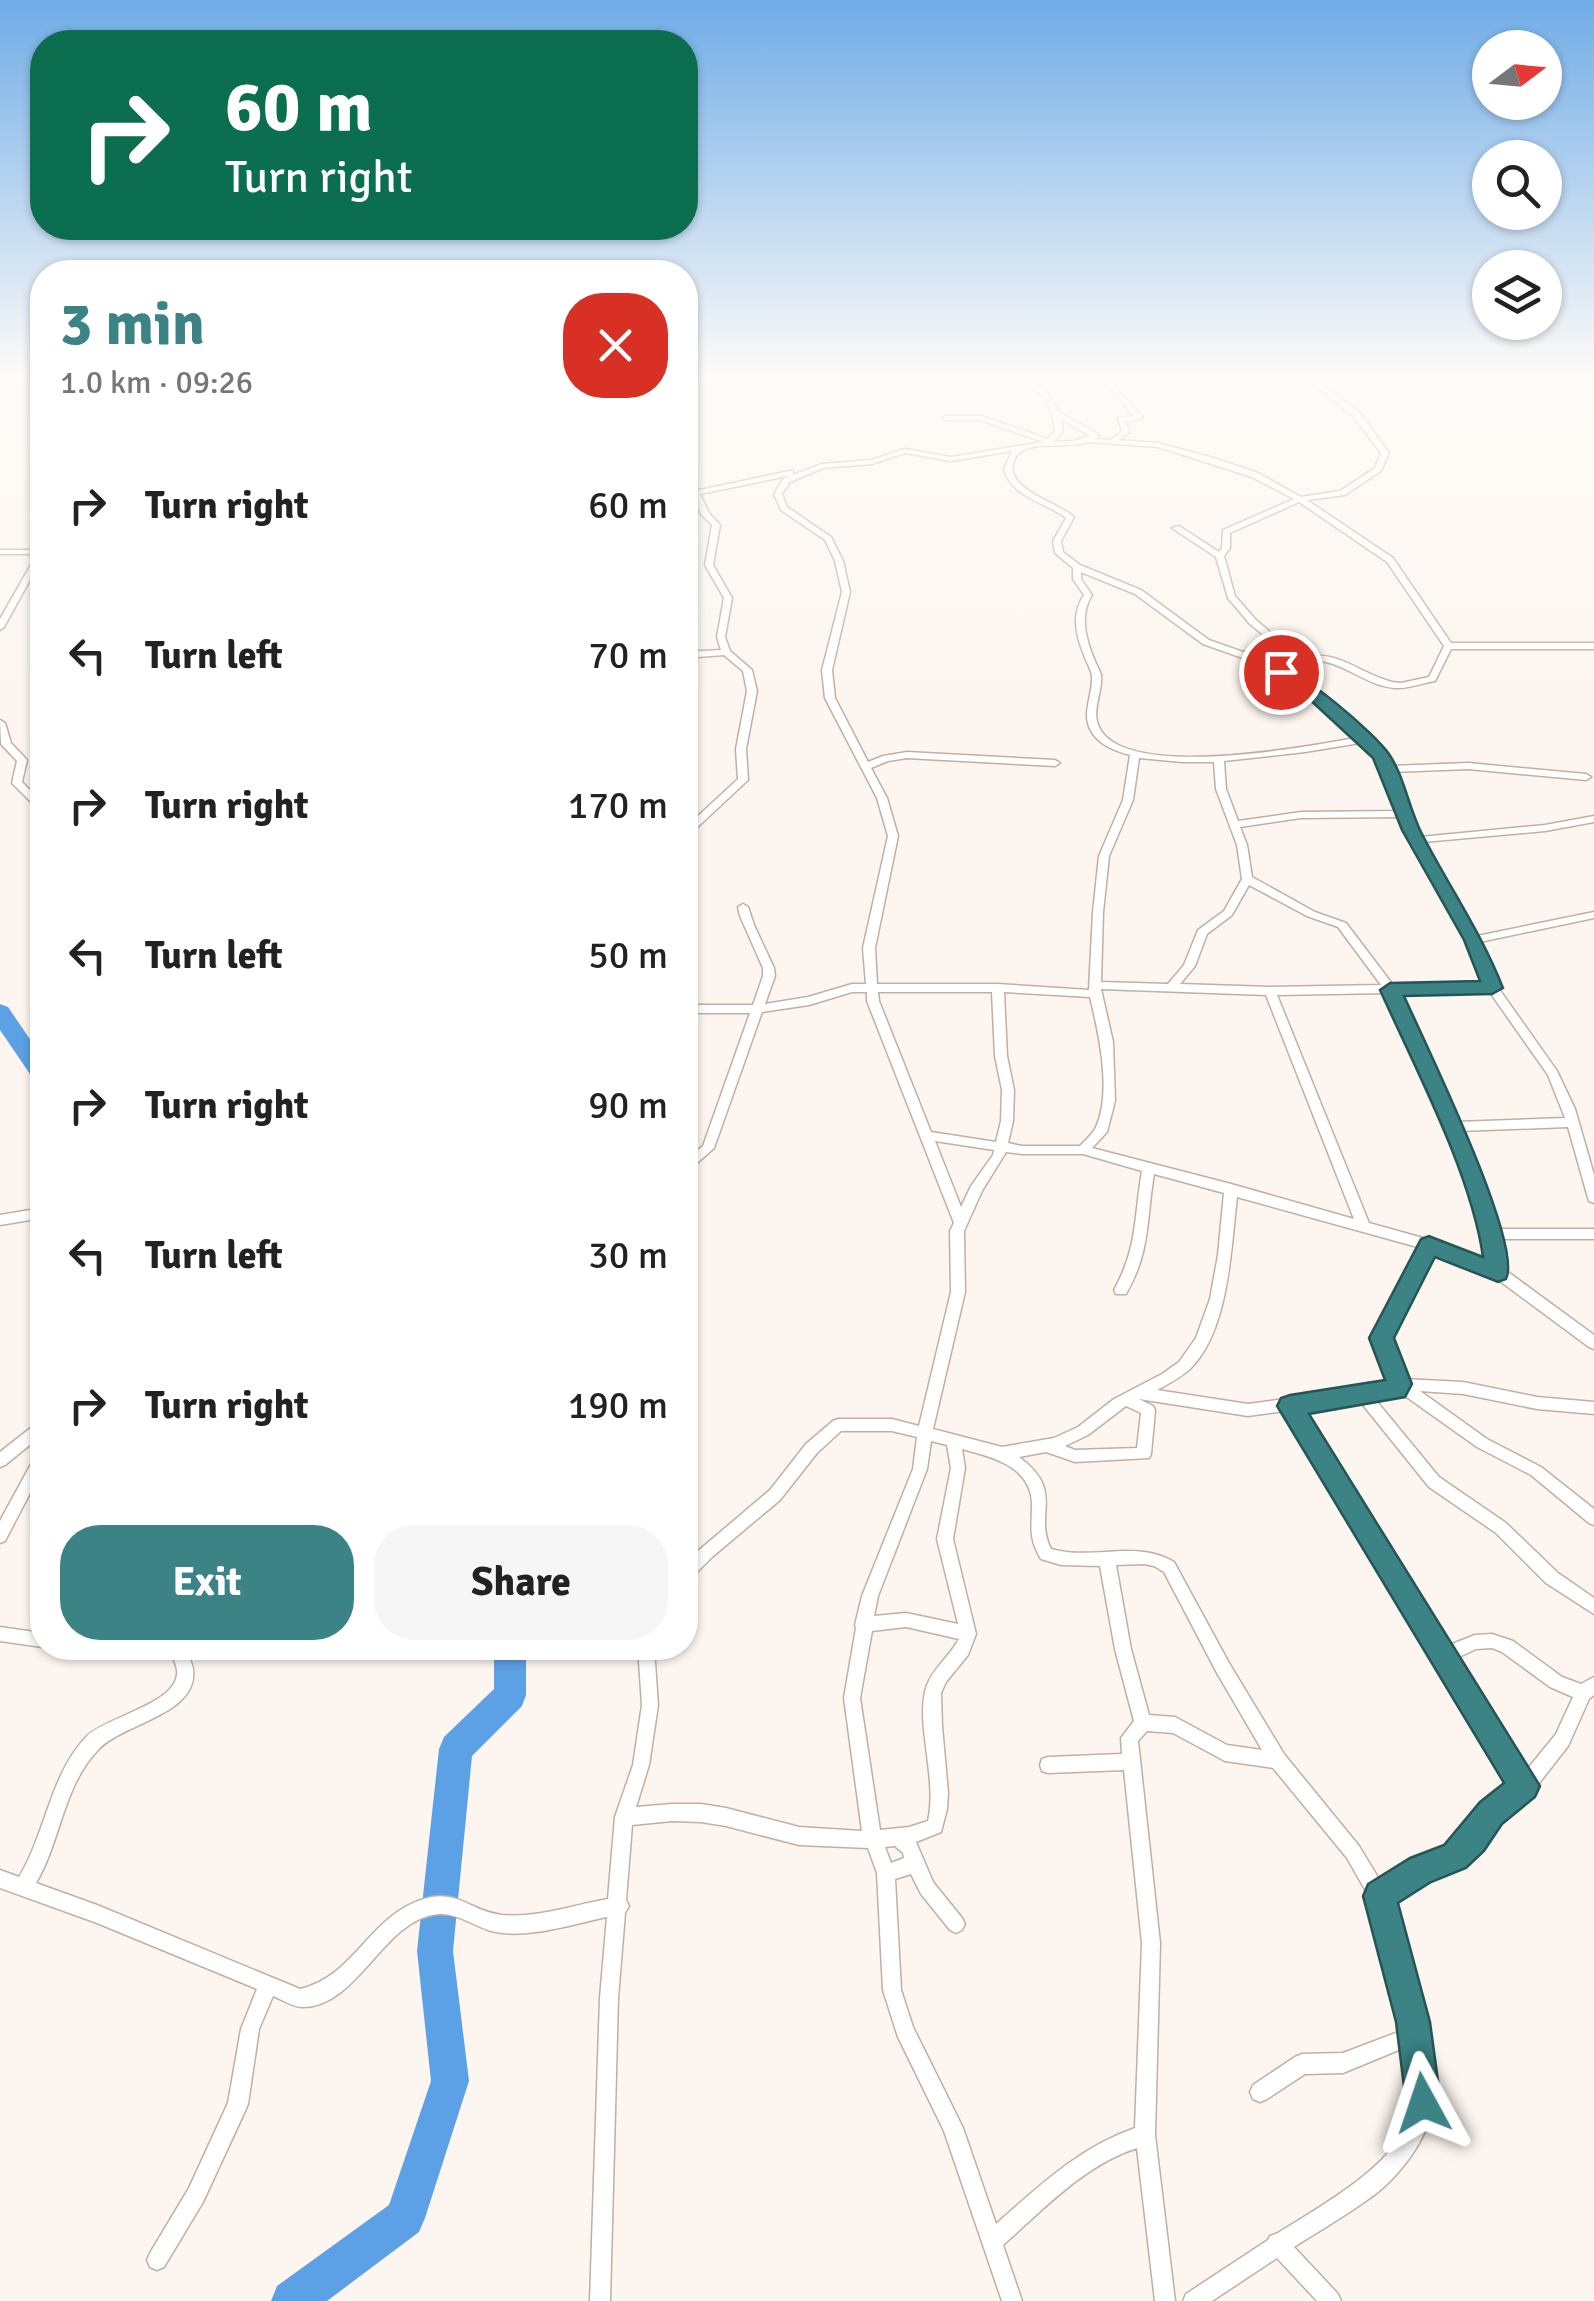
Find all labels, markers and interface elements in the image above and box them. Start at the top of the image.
north arrow [1472,30,1562,120]
map controls [1472,30,1562,340]
text: 60 m [225,64,373,150]
icon: right [60,70,190,200]
button: search [1472,140,1562,230]
text: Turn right [225,150,413,205]
button: layers [1472,250,1562,340]
text: 3 min [60,288,205,362]
button: close [563,293,668,398]
text: 1.0 km · 09:26 [60,363,253,402]
icon: right [60,478,115,533]
text: Turn right [145,482,309,529]
text: 60 m [588,482,668,529]
icon: left [60,628,115,683]
pin [1239,630,1324,715]
text: Turn left [145,632,283,679]
text: 70 m [588,632,668,679]
icon: arrive [1254,645,1309,700]
icon: right [60,778,115,833]
text: Turn right [145,782,309,829]
text: 170 m [568,782,668,829]
icon: left [60,928,115,983]
text: Turn left [145,932,283,979]
text: 50 m [588,932,668,979]
icon: right [60,1078,115,1133]
text: Turn right [145,1082,309,1129]
text: 90 m [588,1082,668,1129]
icon: left [60,1228,115,1283]
text: Turn left [145,1232,283,1279]
text: 30 m [588,1232,668,1279]
icon: right [60,1378,115,1433]
text: Turn right [145,1382,309,1429]
text: 190 m [568,1382,668,1429]
button: Exit [60,1525,354,1640]
button: Share [374,1525,668,1640]
position arrow [1371,2051,1475,2155]

